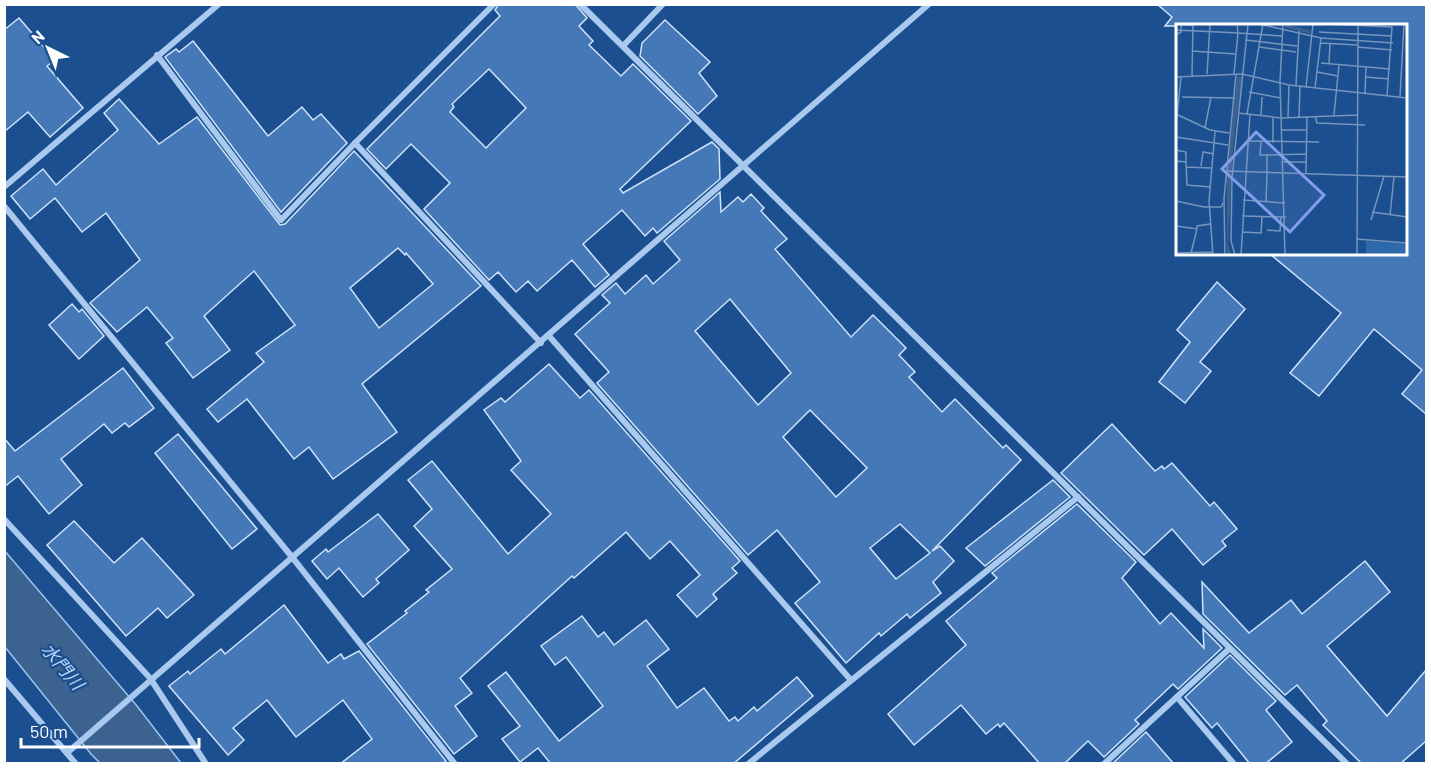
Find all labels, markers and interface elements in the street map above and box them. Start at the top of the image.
north arrow [18,18,78,78]
inset map [1176,24,1407,255]
text: N [27,26,48,47]
water label: 水門川 [37,638,90,695]
scale bar [21,711,200,749]
text: 50 m [30,720,68,742]

